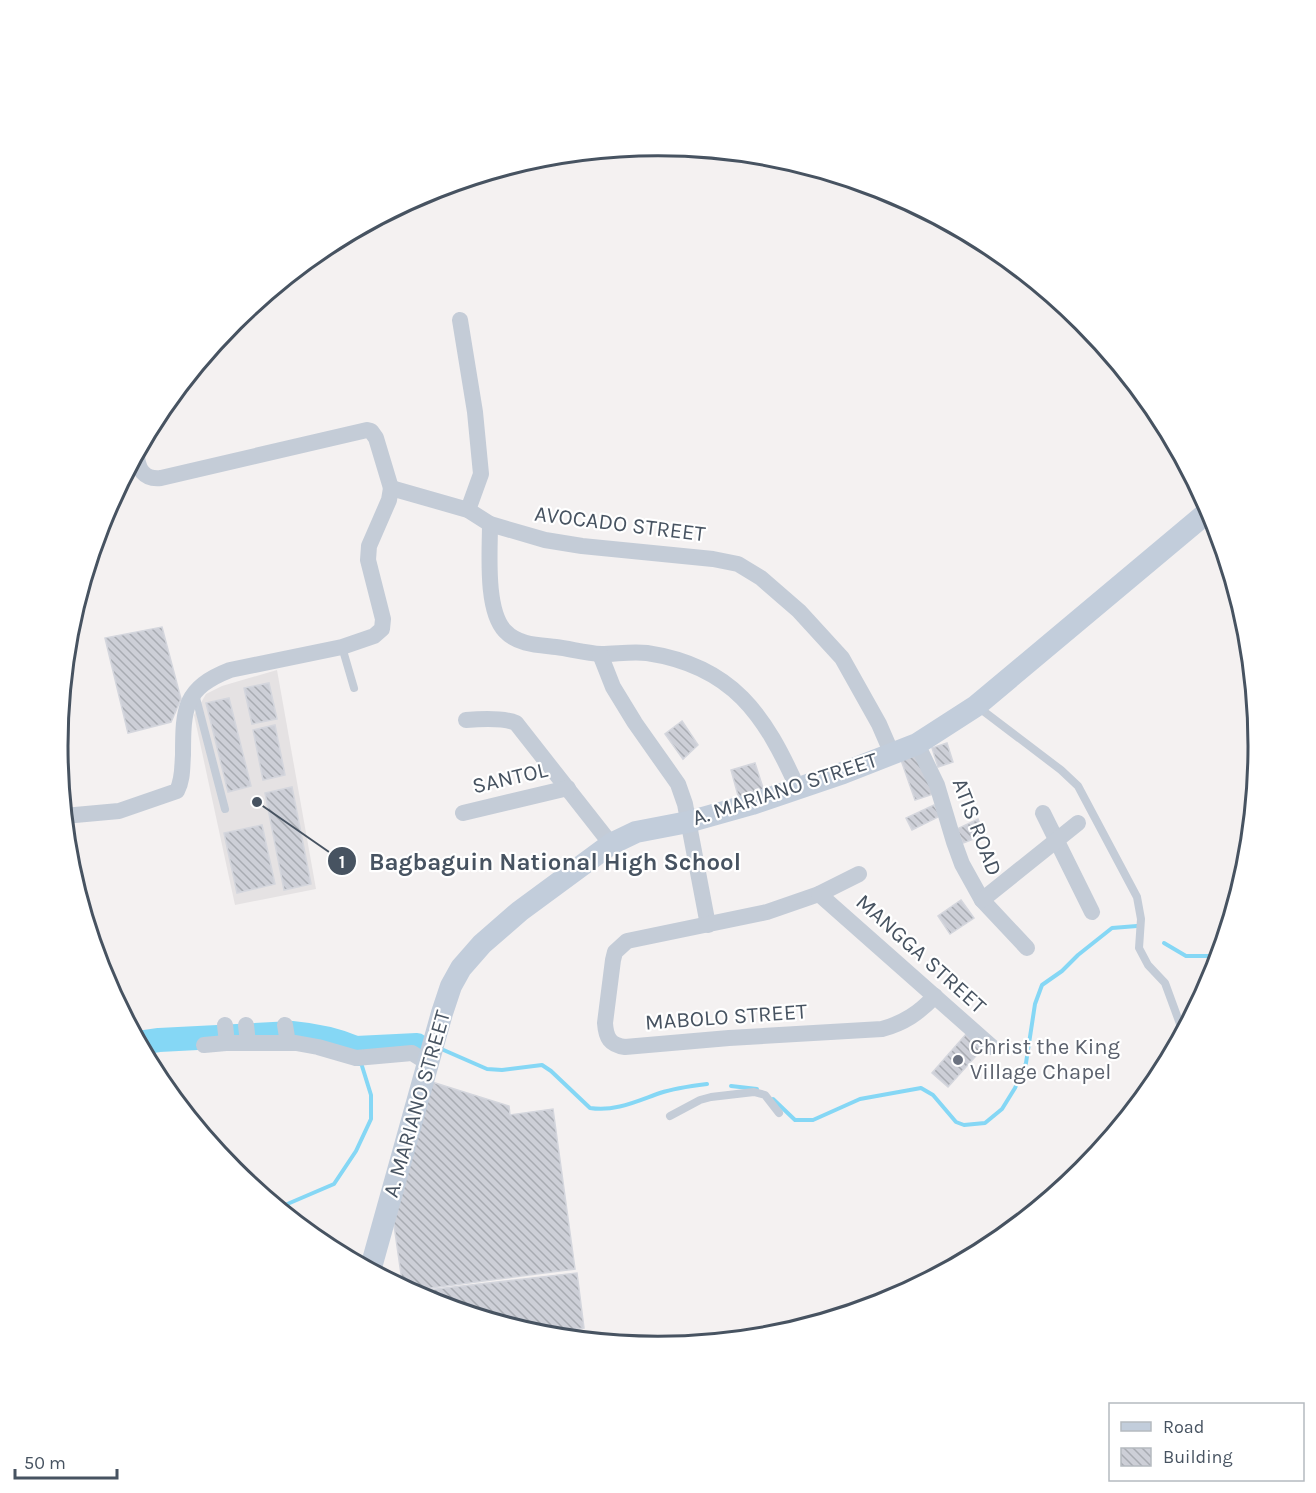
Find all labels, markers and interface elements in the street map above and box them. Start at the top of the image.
street label: AVOCADO STREET [533,501,707,547]
street label: A. MARIANO STREET [689,747,881,831]
street label: SANTOL [470,757,551,799]
street label: ATIS ROAD [947,775,1007,879]
callout: Bagbaguin National High School [327,840,753,882]
text: Bagbaguin National High School [369,848,741,876]
text: 1 [339,851,345,873]
street label: MANGGA STREET [851,889,991,1019]
street label: MABOLO STREET [644,998,808,1036]
street label: A. MARIANO STREET [378,1007,456,1201]
place label: Christ the King Village Chapel [970,1034,1121,1085]
marker: Christ the King Village Chapel [951,1053,965,1067]
legend [1109,1403,1304,1481]
text: Road [1163,1416,1204,1438]
scale bar [15,1442,117,1480]
text: Building [1163,1446,1233,1468]
text: 50 m [24,1452,66,1474]

